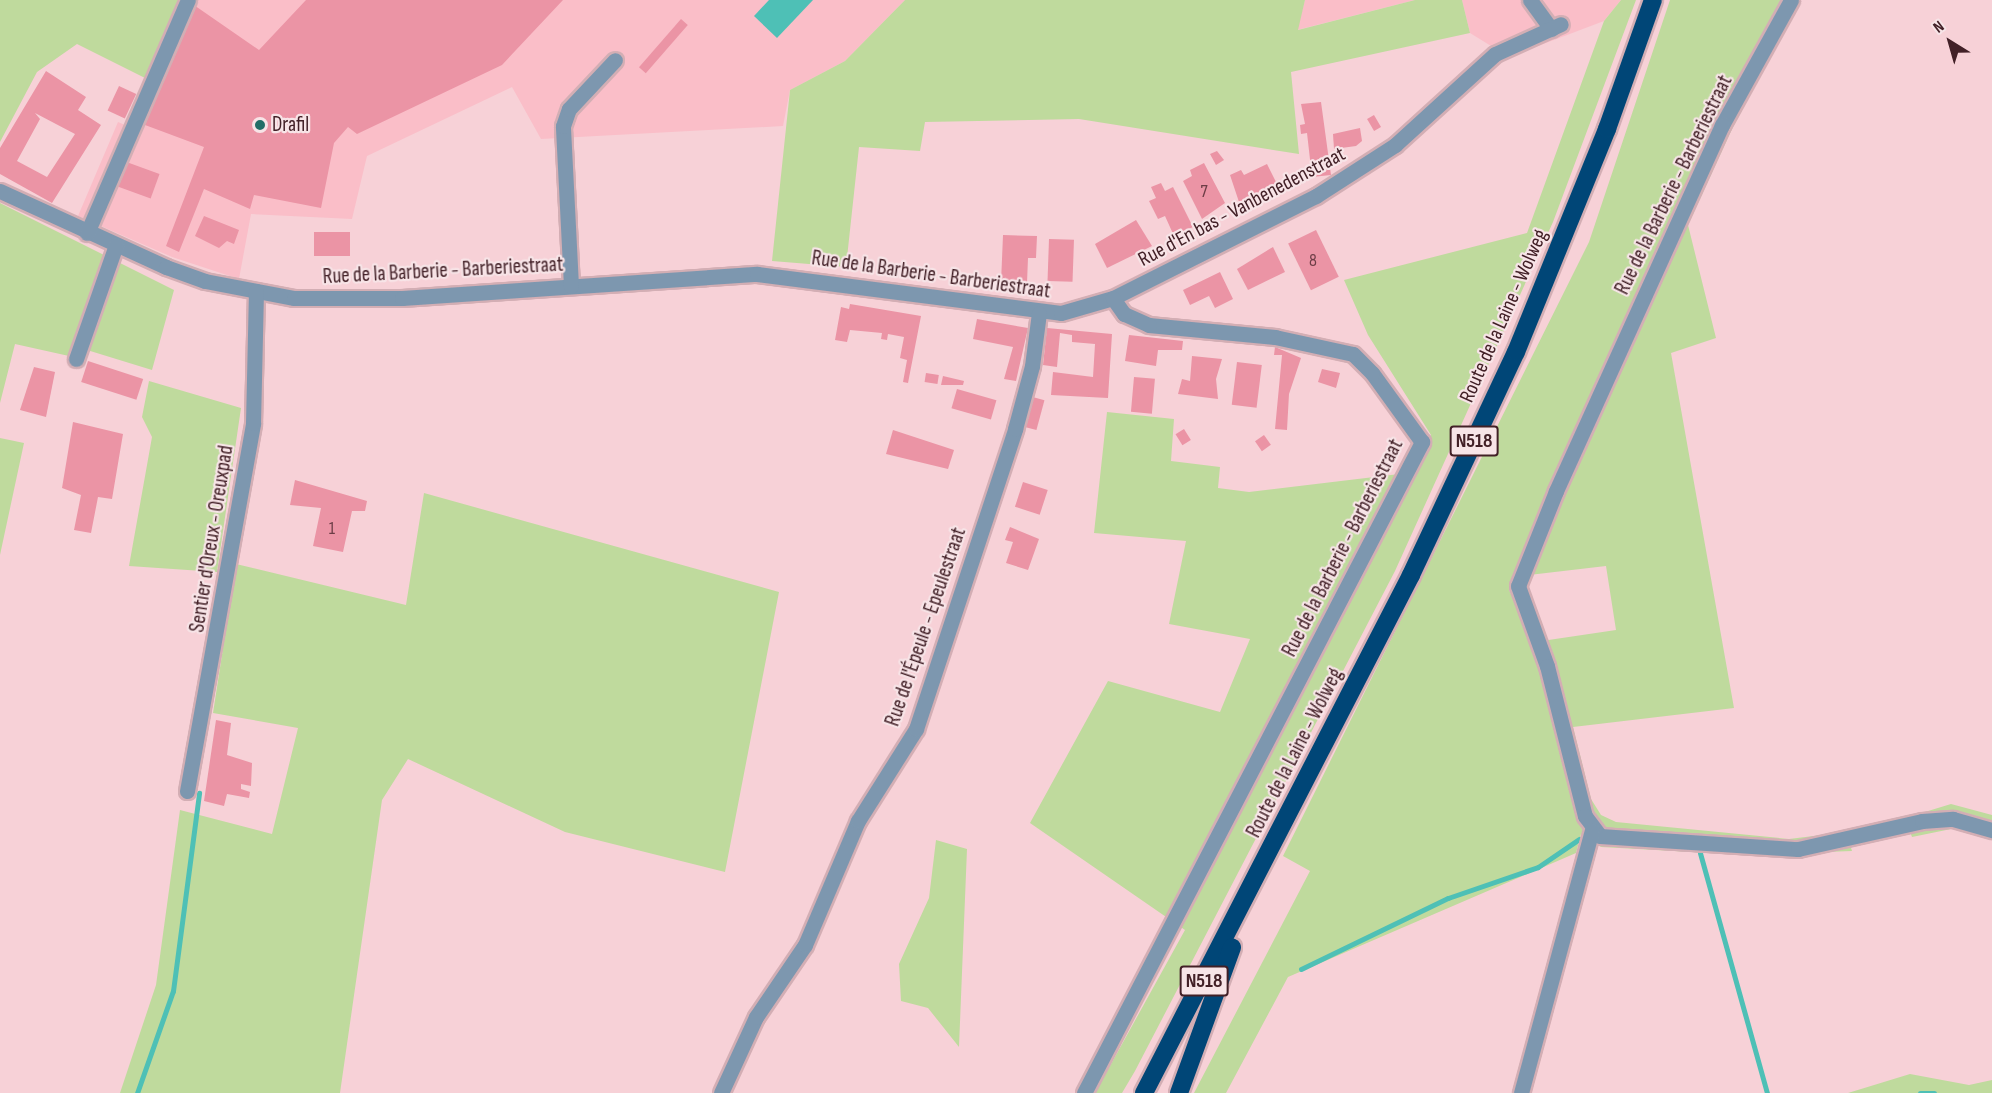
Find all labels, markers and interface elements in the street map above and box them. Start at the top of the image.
north arrow [1920,12,1980,72]
text: N [1930,17,1948,37]
street label: Rue de la Barberie - Barberiestraat [1610,71,1738,299]
place label: Drafil [272,112,309,138]
marker: Drafil [253,118,267,132]
street label: Rue d'En bas - Vanbenedenstraat [1134,142,1350,272]
house number: 7 [1200,181,1208,203]
street label: Route de la Laine - Wolweg [1454,226,1554,406]
street label: Rue de la Barberie - Barberiestraat [810,246,1052,304]
house number: 8 [1309,250,1317,272]
street label: Rue de la Barberie - Barberiestraat [322,252,564,290]
road number: N518 [1448,424,1500,458]
street label: Rue de la Barberie - Barberiestraat [1277,435,1409,661]
street label: Sentier d'Oreux - Oreuxpad [185,444,239,634]
house number: 1 [329,518,335,540]
street label: Rue de l'Épeule - Epeulestraat [880,524,972,730]
street label: Route de la Laine - Wolweg [1241,664,1349,842]
road number: N518 [1178,964,1230,998]

